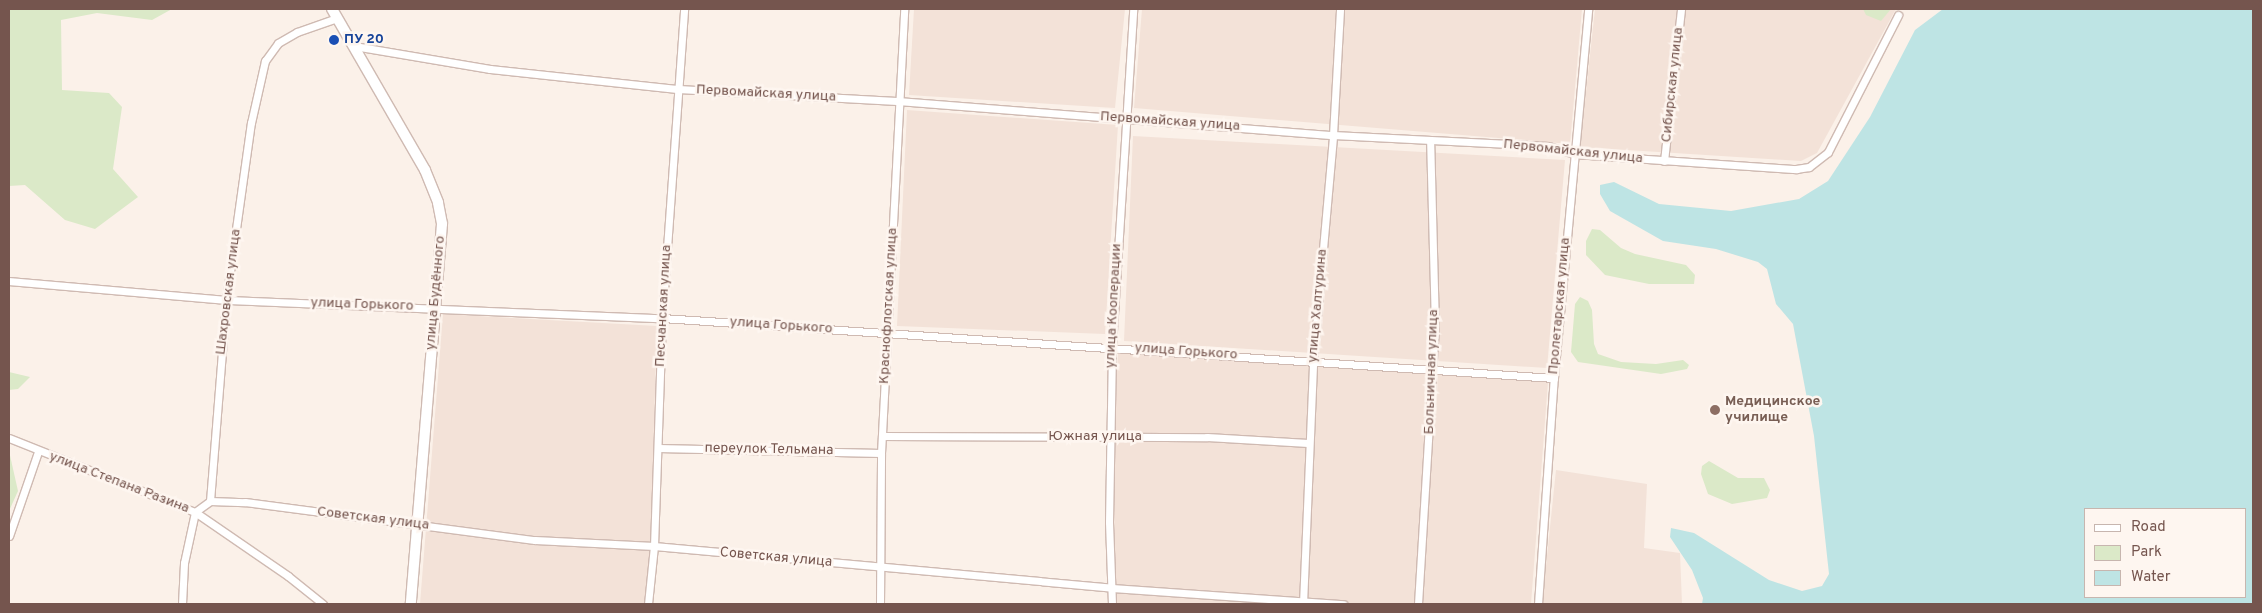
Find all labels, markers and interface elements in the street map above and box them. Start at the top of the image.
street label: Сибирская улица [1659,27,1687,143]
place label: ПУ 20 [344,32,385,48]
marker: ПУ 20 [328,34,340,46]
street label: Первомайская улица [696,82,836,106]
street label: Первомайская улица [1100,109,1240,135]
street label: Первомайская улица [1502,136,1644,168]
street label: Краснофлотская улица [877,227,901,385]
street label: Шахровская улица [213,228,245,356]
street label: улица Будённого [423,235,449,351]
street label: Пролетарская улица [1546,237,1574,375]
street label: улица Кооперации [1102,243,1126,369]
street label: Песчанская улица [652,245,676,367]
street label: улица Халтурина [1305,248,1331,364]
street label: улица Горького [310,295,414,315]
street label: Больничная улица [1421,309,1443,435]
street label: улица Горького [729,314,833,338]
street label: улица Горького [1134,340,1238,364]
place label: Медицинское училище [1725,394,1820,427]
marker: Медицинское училище [1709,404,1721,416]
street label: Южная улица [1048,429,1142,445]
street label: переулок Тельмана [704,440,834,460]
street label: улица Степана Разина [47,449,191,517]
street label: Советская улица [316,504,430,534]
legend [2084,508,2247,598]
text: Road [2131,518,2166,537]
text: Park [2131,543,2162,562]
street label: Советская улица [719,545,833,571]
text: Water [2131,568,2170,587]

